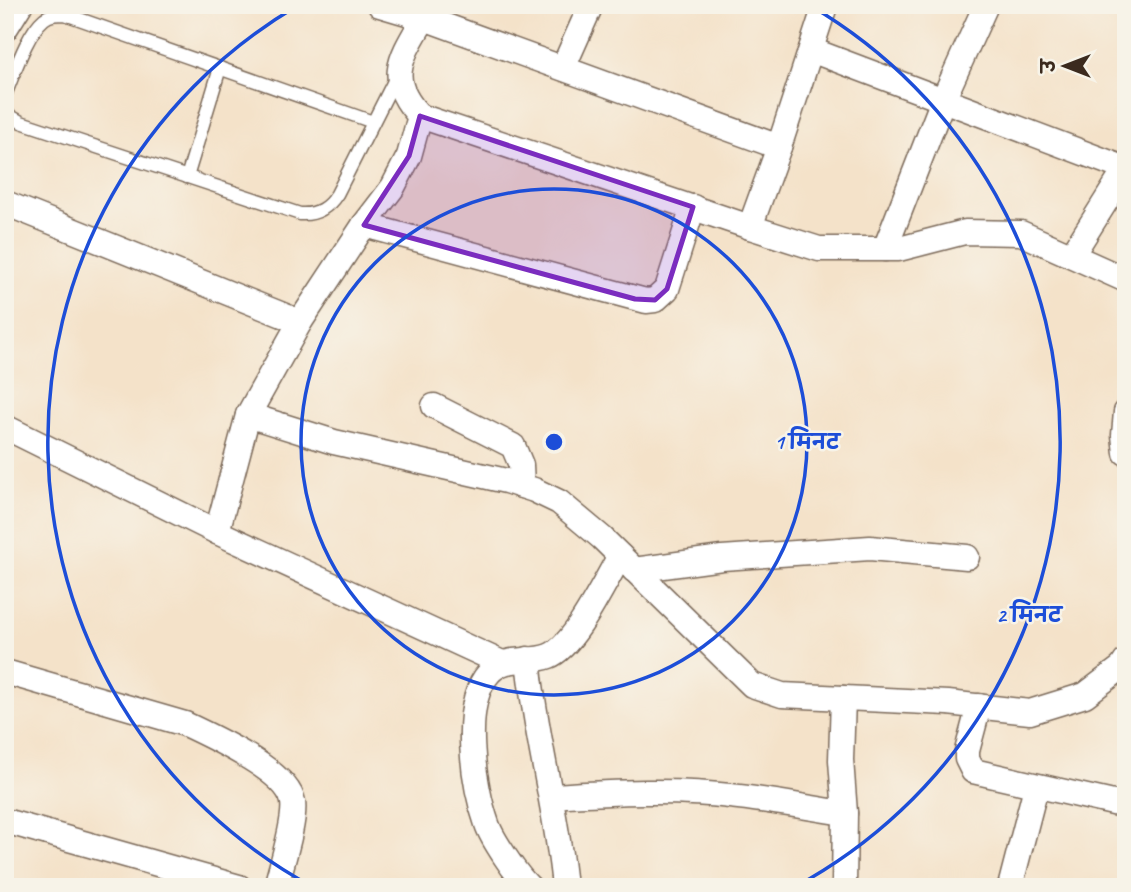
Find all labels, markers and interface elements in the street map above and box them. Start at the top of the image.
north arrow [1030,32,1100,102]
text: उ [1037,57,1061,74]
text: 1 मिनट [774,426,842,455]
centre of rings [542,430,566,454]
text: 2 मिनट [996,599,1064,628]

